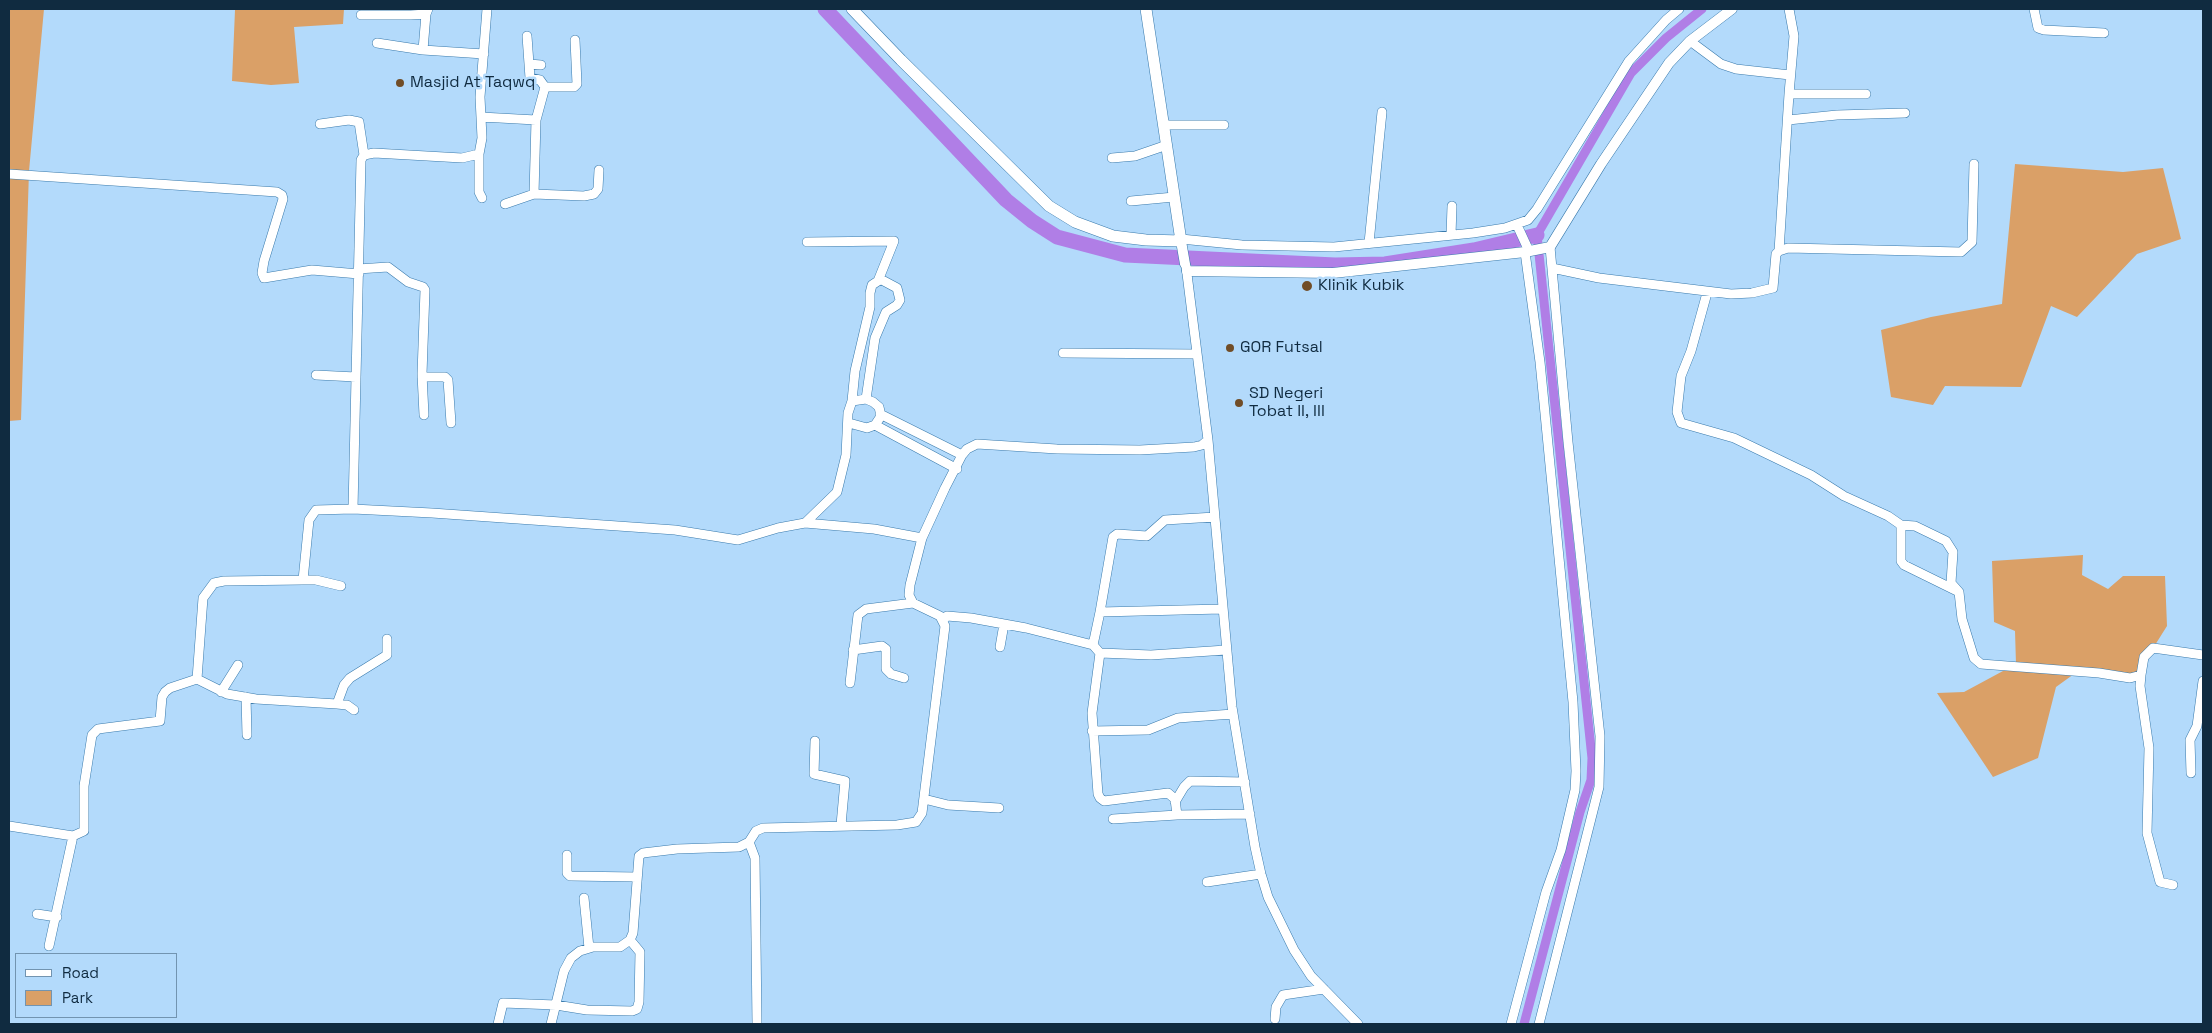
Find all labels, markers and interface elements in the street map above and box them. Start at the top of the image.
place label: Masjid At Taqwq [410,73,535,93]
marker: Masjid At Taqwq [394,77,406,89]
place label: Klinik Kubik [1318,276,1404,296]
marker: Klinik Kubik [1300,279,1314,293]
place label: GOR Futsal [1240,338,1323,358]
marker: GOR Futsal [1224,342,1236,354]
place label: SD Negeri Tobat II, III [1249,384,1325,422]
marker: SD Negeri Tobat II, III [1233,397,1245,409]
legend [15,953,178,1018]
text: Road [62,963,99,982]
text: Park [62,988,93,1007]

